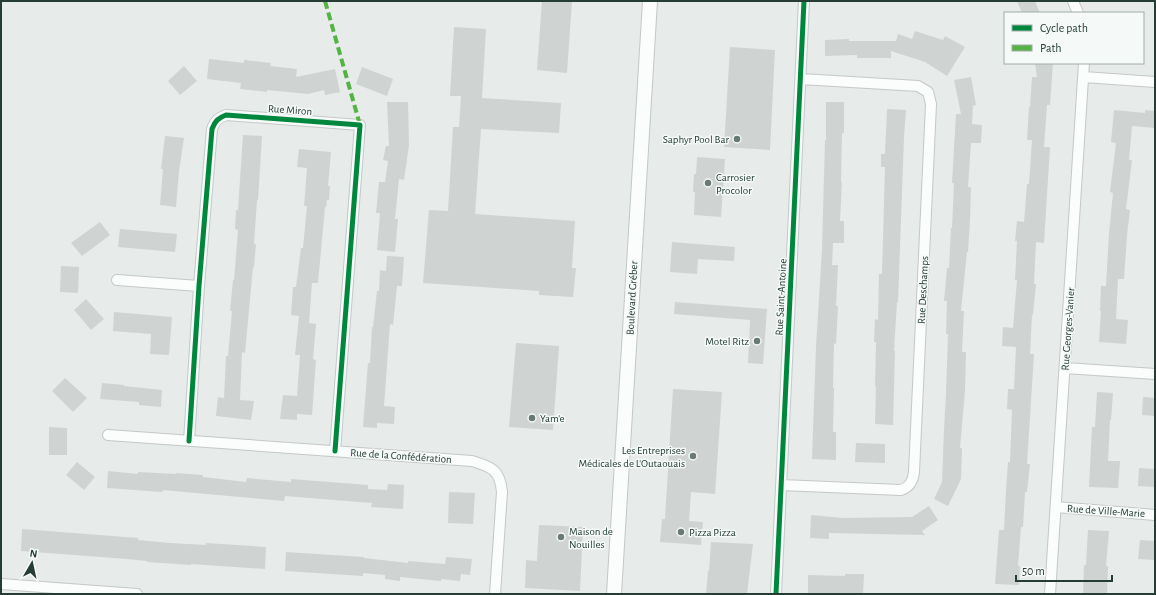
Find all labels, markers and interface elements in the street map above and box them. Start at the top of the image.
legend [1004,12,1144,64]
text: Cycle path [1040,22,1088,35]
text: Path [1040,42,1062,54]
street label: Rue Miron [268,103,312,117]
place label: Saphyr Pool Bar [663,134,729,145]
marker: Saphyr Pool Bar [732,134,742,144]
place label: Carrosier Procolor [716,172,755,196]
marker: Carrosier Procolor [703,178,713,188]
street label: Rue Deschamps [916,256,930,324]
street label: Rue Saint-Antoine [773,258,789,336]
street label: Boulevard Gréber [625,260,639,335]
street label: Rue Georges-Vanier [1060,287,1076,371]
place label: Motel Ritz [705,336,749,347]
marker: Motel Ritz [752,336,762,346]
marker: Yam'e [527,413,537,423]
place label: Yam'e [540,413,565,424]
place label: Les Entreprises Médicales de L'Outaouais [578,445,685,469]
street label: Rue de la Confédération [350,447,452,465]
marker: Les Entreprises Médicales de L'Outaouais [688,451,698,461]
street label: Rue de Ville-Marie [1067,503,1145,519]
place label: Maison de Nouilles [569,526,613,550]
marker: Pizza Pizza [676,527,686,537]
place label: Pizza Pizza [689,527,736,538]
marker: Maison de Nouilles [556,532,566,542]
north arrow [12,543,52,583]
text: N [29,548,38,560]
scale bar [1016,557,1112,583]
text: 50 m [1022,565,1045,577]

